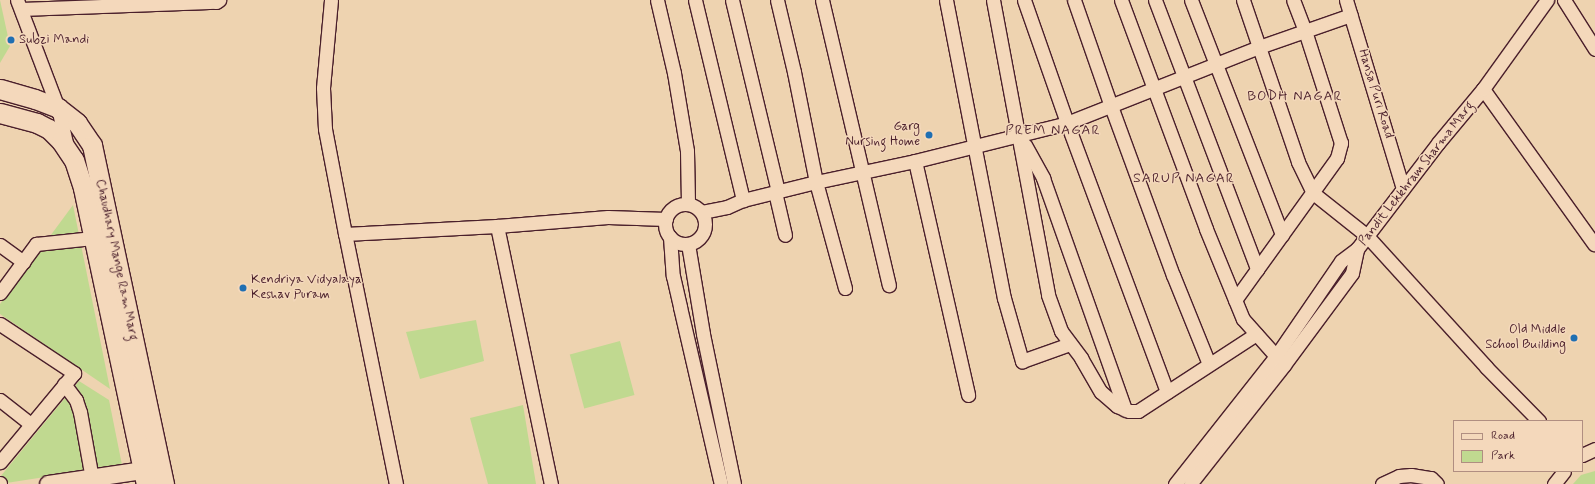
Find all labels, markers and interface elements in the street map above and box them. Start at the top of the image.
place label: Subzi Mandi [19,32,88,48]
marker: Subzi Mandi [6,35,16,45]
street label: Hansa Puri Road [1354,49,1396,139]
district label: BODH NAGAR [1247,88,1343,104]
street label: Pandit Lekkhram Sharma Marg [1354,97,1480,251]
place label: Garg Nursing Home [843,120,920,151]
district label: PREM NAGAR [1005,122,1101,138]
marker: Garg Nursing Home [923,129,935,141]
district label: SARUP NAGAR [1132,170,1236,186]
street label: Chaudhary Mange Ram Marg [91,178,141,342]
place label: Kendriya Vidyalaya Keshav Puram [251,273,361,304]
marker: Kendriya Vidyalaya Keshav Puram [238,283,248,293]
place label: Old Middle School Building [1486,323,1566,354]
marker: Old Middle School Building [1569,333,1579,343]
legend [1453,420,1583,472]
text: Road [1491,428,1515,444]
text: Park [1491,448,1515,464]

